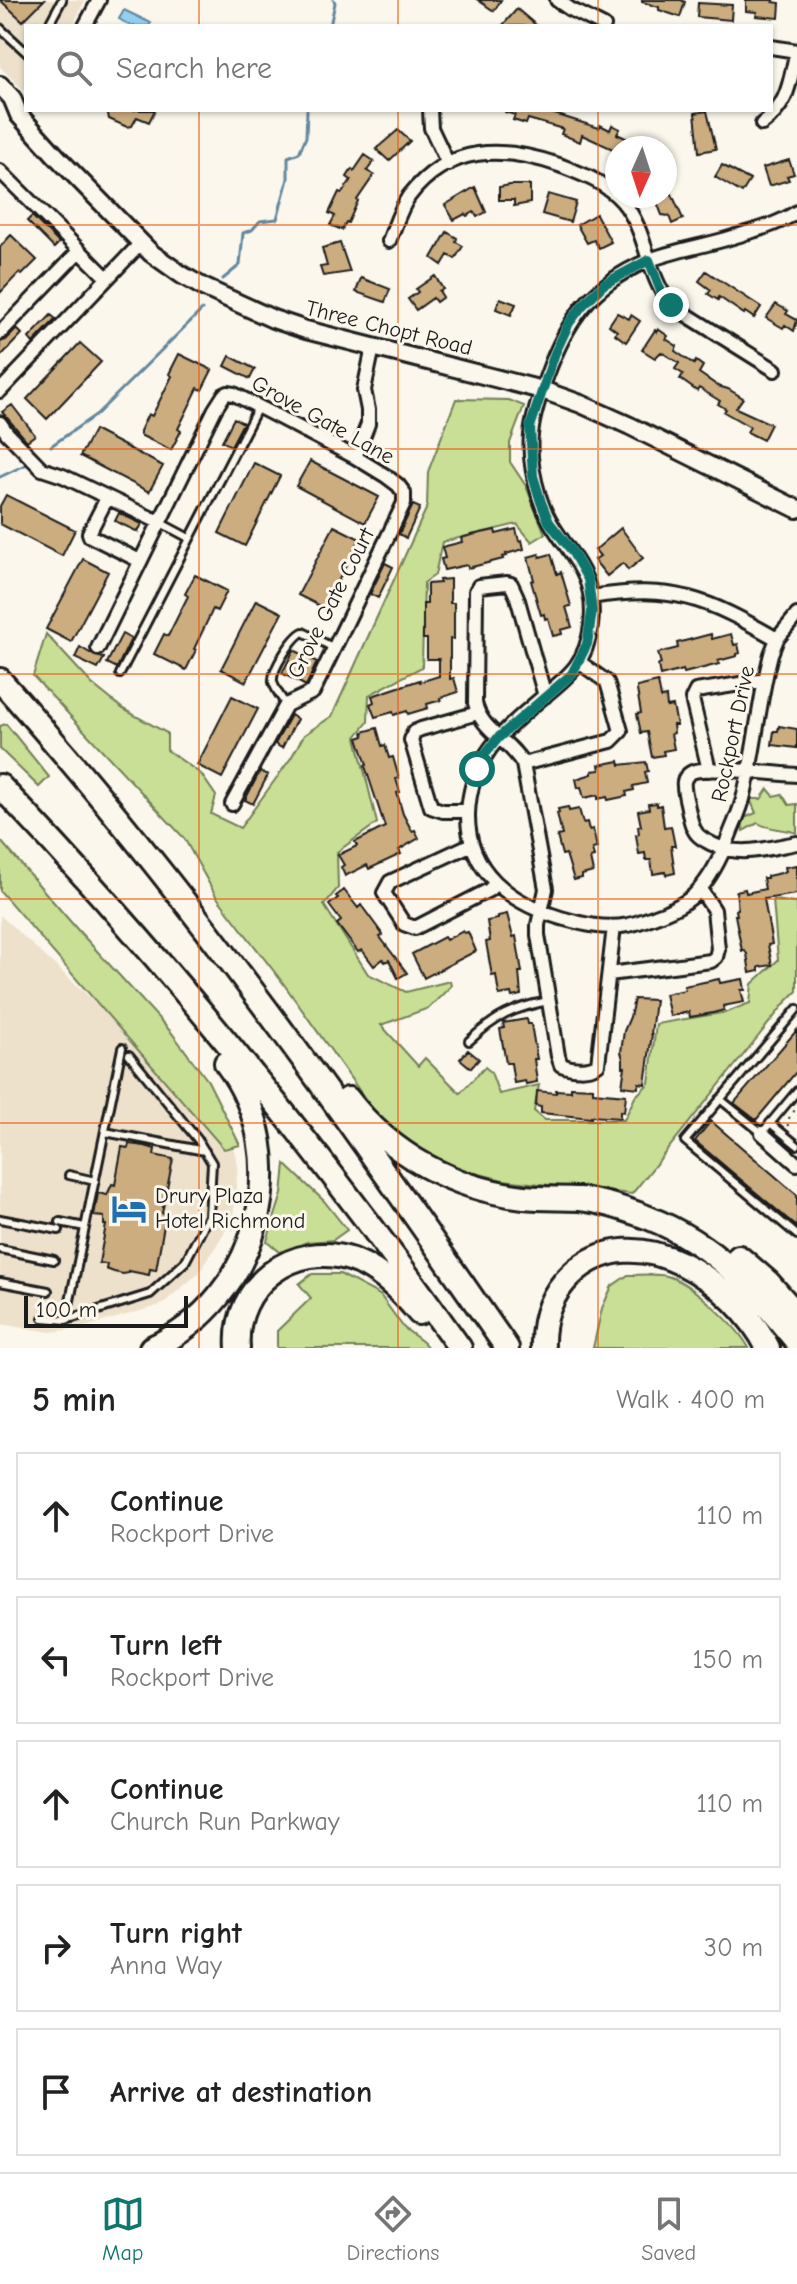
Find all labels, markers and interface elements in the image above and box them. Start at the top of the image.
search box [24,24,773,112]
icon: search [52,46,96,90]
text: Search here [116,51,272,86]
north arrow [605,136,677,208]
route end [653,287,689,323]
street label: Three Chopt Road [303,295,475,361]
street label: Grove Gate Lane [247,370,399,470]
street label: Grove Gate Court [282,523,380,682]
street label: Rockport Drive [706,663,760,805]
route start [459,751,495,787]
place label: Drury Plaza Hotel Richmond [155,1183,305,1234]
hotel icon: Drury Plaza Hotel Richmond [110,1190,148,1228]
scale bar [24,1292,188,1328]
text: 100 m [36,1297,97,1323]
text: 5 min [32,1380,116,1420]
text: Walk · 400 m [616,1385,765,1415]
text: Continue [110,1484,224,1519]
icon: ahead [34,1494,78,1538]
text: 110 m [696,1501,763,1531]
text: Rockport Drive [110,1519,274,1549]
text: Turn left [110,1628,222,1663]
icon: left [34,1638,78,1682]
text: 150 m [693,1645,763,1675]
text: Rockport Drive [110,1663,274,1693]
text: Continue [110,1772,224,1807]
icon: ahead [34,1782,78,1826]
text: 110 m [696,1789,763,1819]
text: Church Run Parkway [110,1807,340,1837]
text: Turn right [110,1916,242,1951]
icon: right [34,1926,78,1970]
text: 30 m [704,1933,763,1963]
text: Anna Way [110,1951,222,1981]
icon: arrive [34,2070,78,2114]
text: Arrive at destination [110,2075,372,2110]
tab: Map [101,2192,145,2266]
tab: Directions [347,2192,440,2266]
tab: Saved [641,2192,696,2266]

